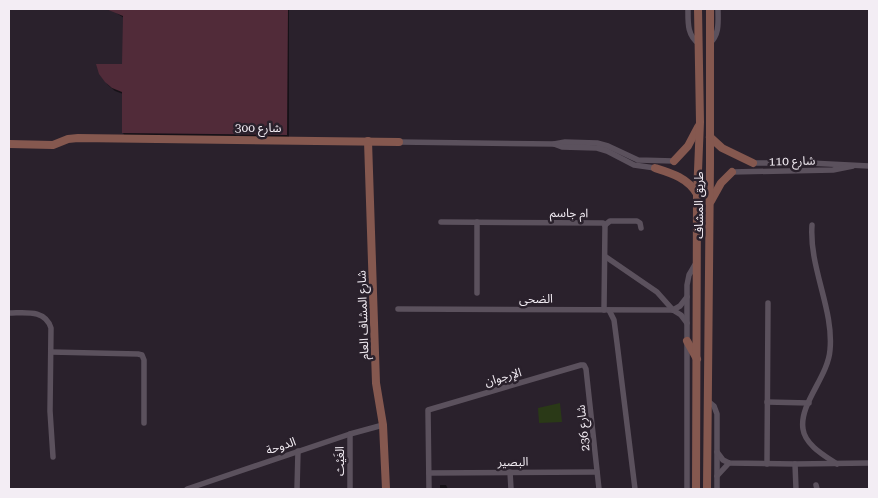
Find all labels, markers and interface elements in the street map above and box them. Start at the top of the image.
street label: شارع 300 [235,121,281,137]
street label: شارع 110 [769,154,815,170]
street label: طريق المشاف [692,171,707,239]
street label: ام جاسم [550,206,588,222]
street label: شارع المشاف العام [354,270,374,360]
street label: الضحى [519,292,553,306]
street label: الإرجوان [483,365,523,390]
street label: شارع 236 [574,404,594,452]
street label: الدوحة [264,434,298,458]
street label: الغَيْث [333,446,347,476]
street label: البصير [497,455,528,469]

